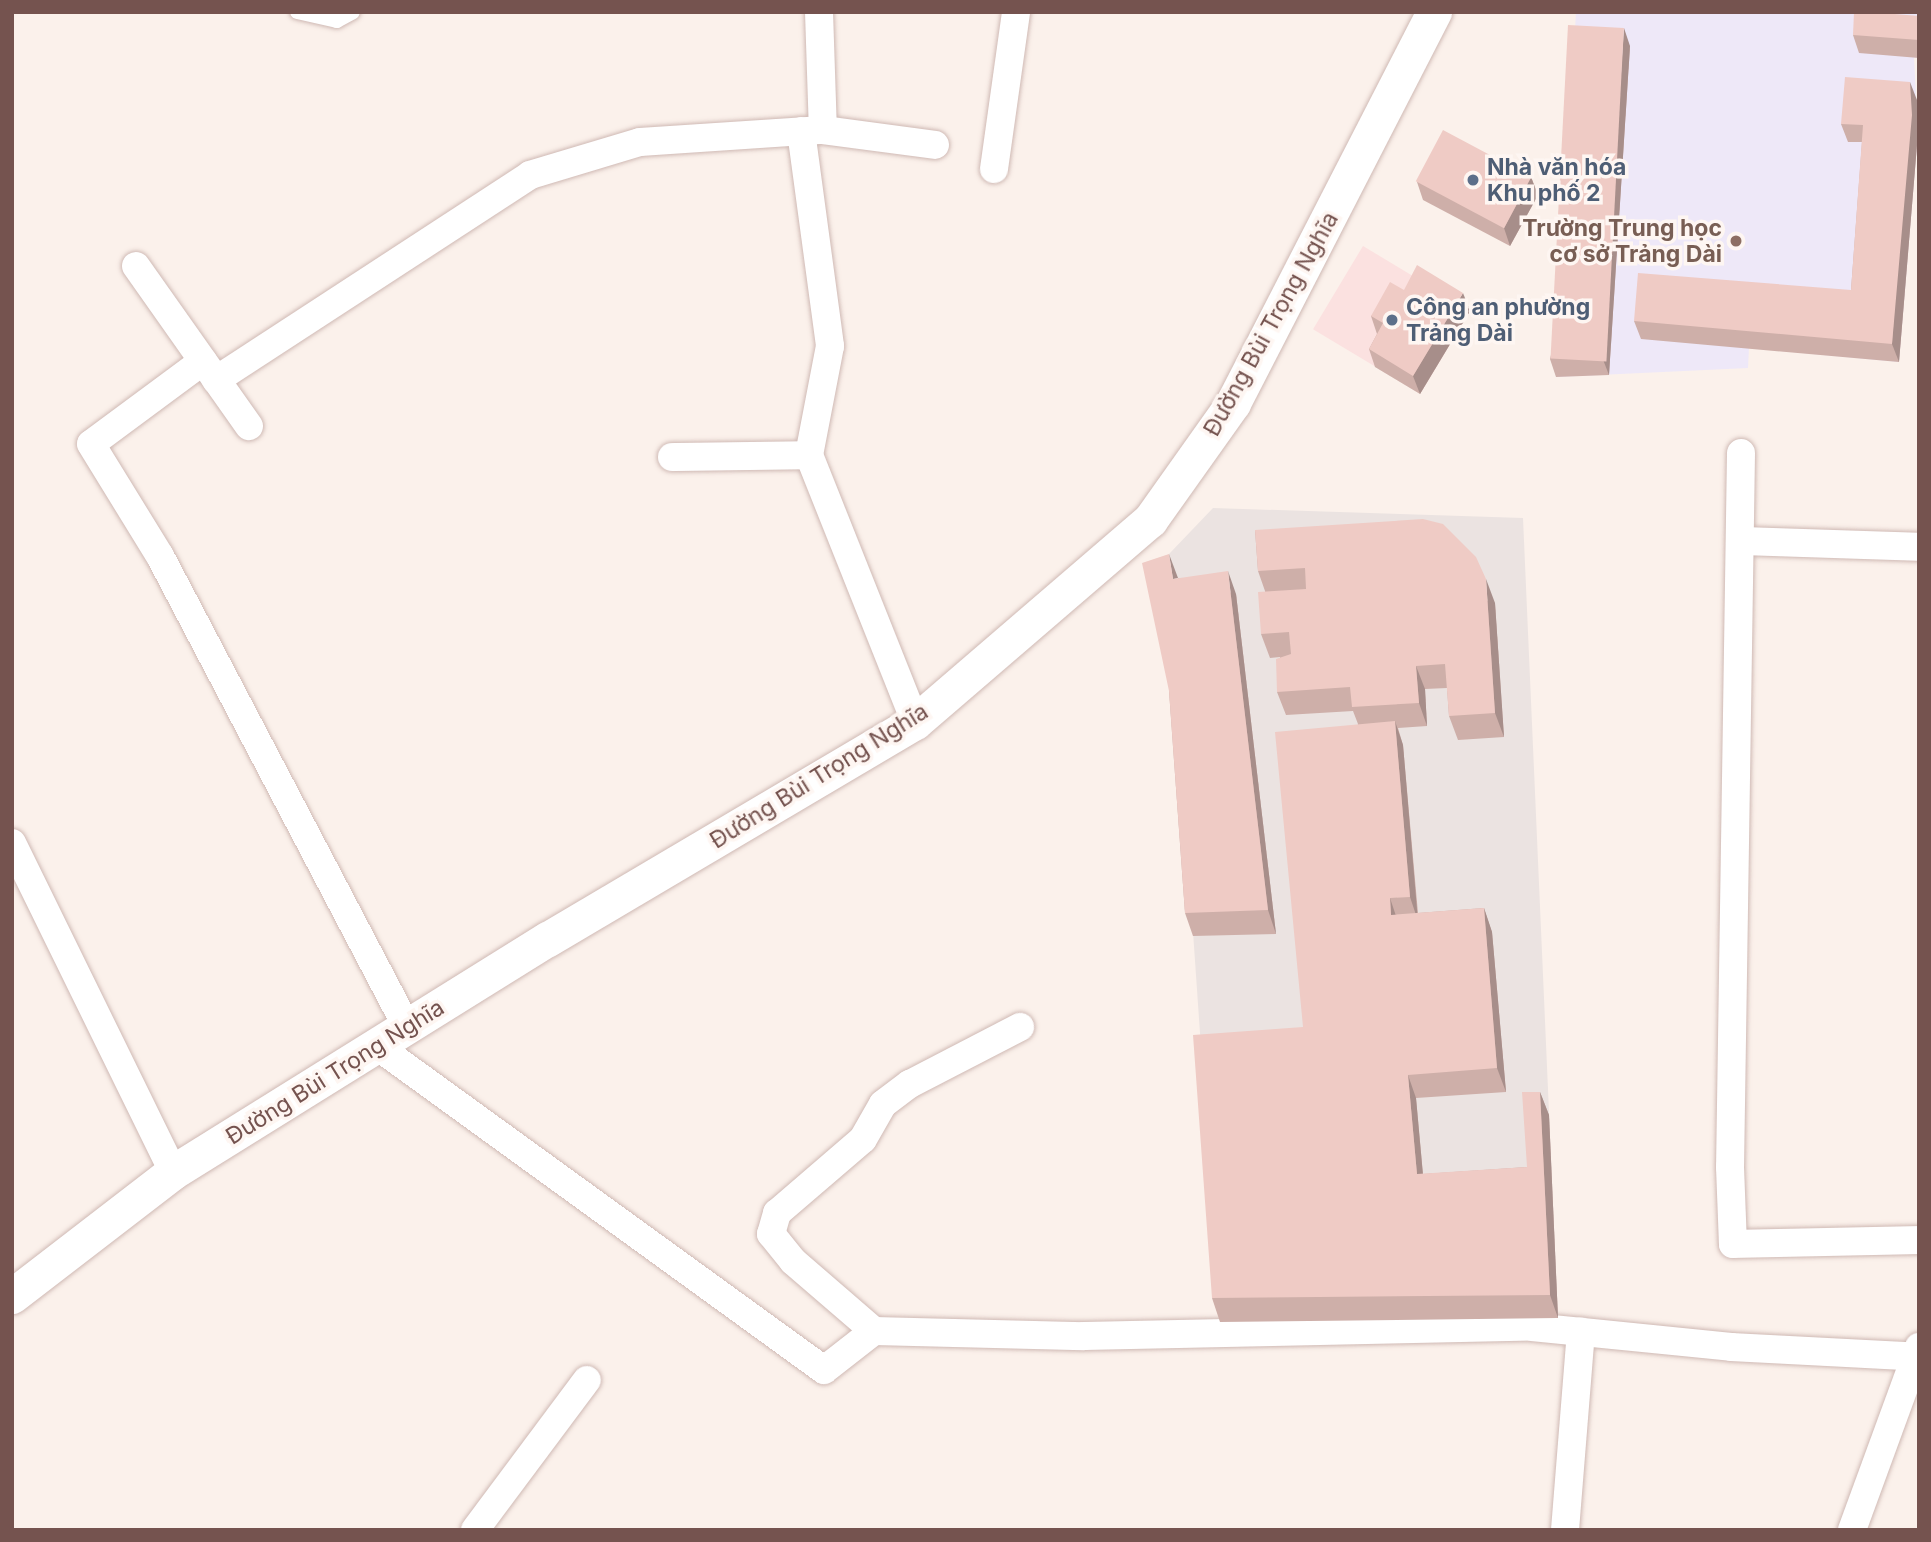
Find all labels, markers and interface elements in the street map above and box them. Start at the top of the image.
place label: Nhà văn hóa Khu phố 2 [1487,153,1626,207]
marker: Nhà văn hóa Khu phố 2 [1465,172,1481,188]
street label: Đường Bùi Trọng Nghĩa [1198,207,1344,441]
place label: Trường Trung học cơ sở Trảng Dài [1522,214,1722,268]
marker: Trường Trung học cơ sở Trảng Dài [1728,233,1744,249]
place label: Công an phường Trảng Dài [1406,293,1590,347]
marker: Công an phường Trảng Dài [1384,312,1400,328]
street label: Đường Bùi Trọng Nghĩa [705,698,933,854]
street label: Đường Bùi Trọng Nghĩa [221,994,449,1150]

